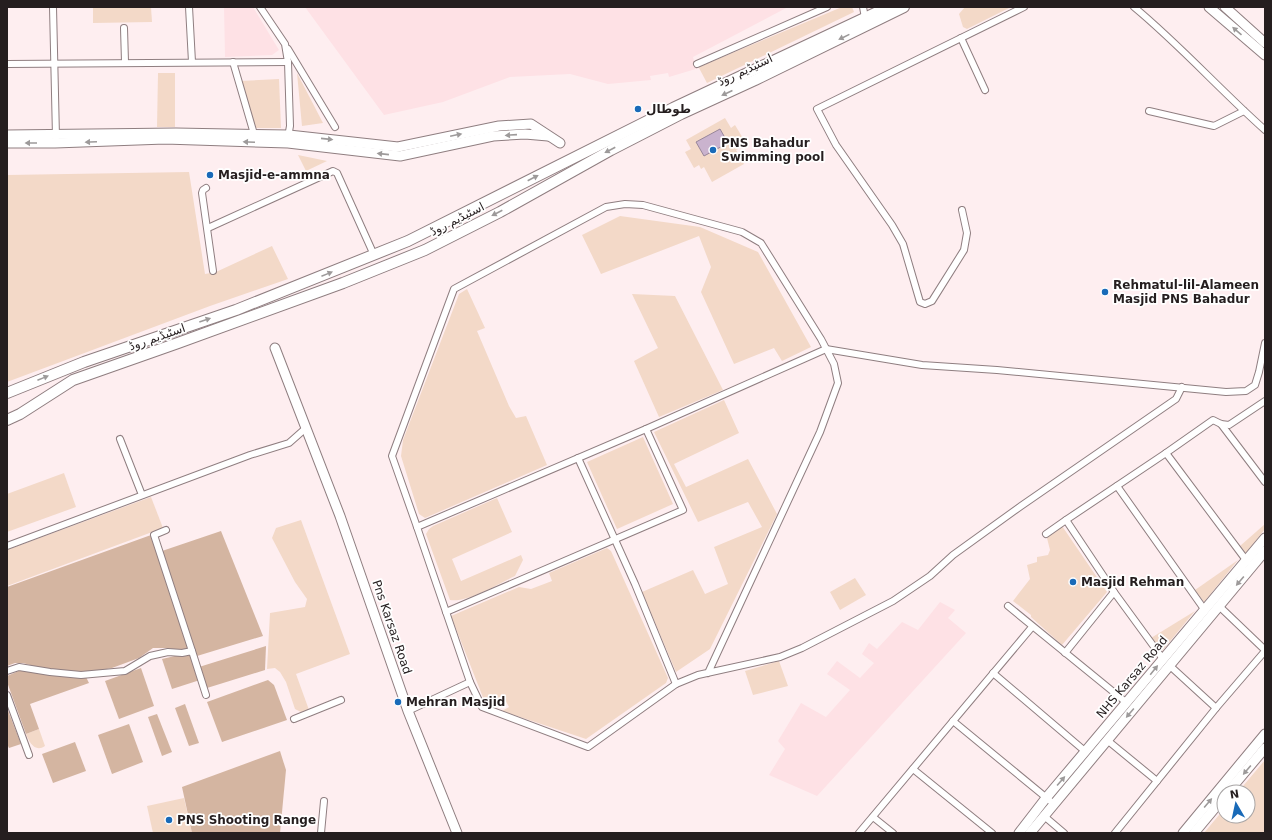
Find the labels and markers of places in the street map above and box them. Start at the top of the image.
place label: طوطال [646,102,691,117]
marker: طوطال [633,104,643,114]
place label: PNS Bahadur Swimming pool [721,136,824,164]
marker: PNS Bahadur Swimming pool [708,145,718,155]
place label: Masjid-e-ammna [218,168,330,182]
marker: Masjid-e-ammna [205,170,215,180]
place label: Rehmatul-lil-Alameen Masjid PNS Bahadur [1113,278,1259,306]
marker: Rehmatul-lil-Alameen Masjid PNS Bahadur [1100,287,1110,297]
place label: Masjid Rehman [1081,575,1184,589]
marker: Masjid Rehman [1068,577,1078,587]
place label: Mehran Masjid [406,695,505,709]
marker: Mehran Masjid [393,697,403,707]
place label: PNS Shooting Range [177,813,316,827]
marker: PNS Shooting Range [164,815,174,825]

